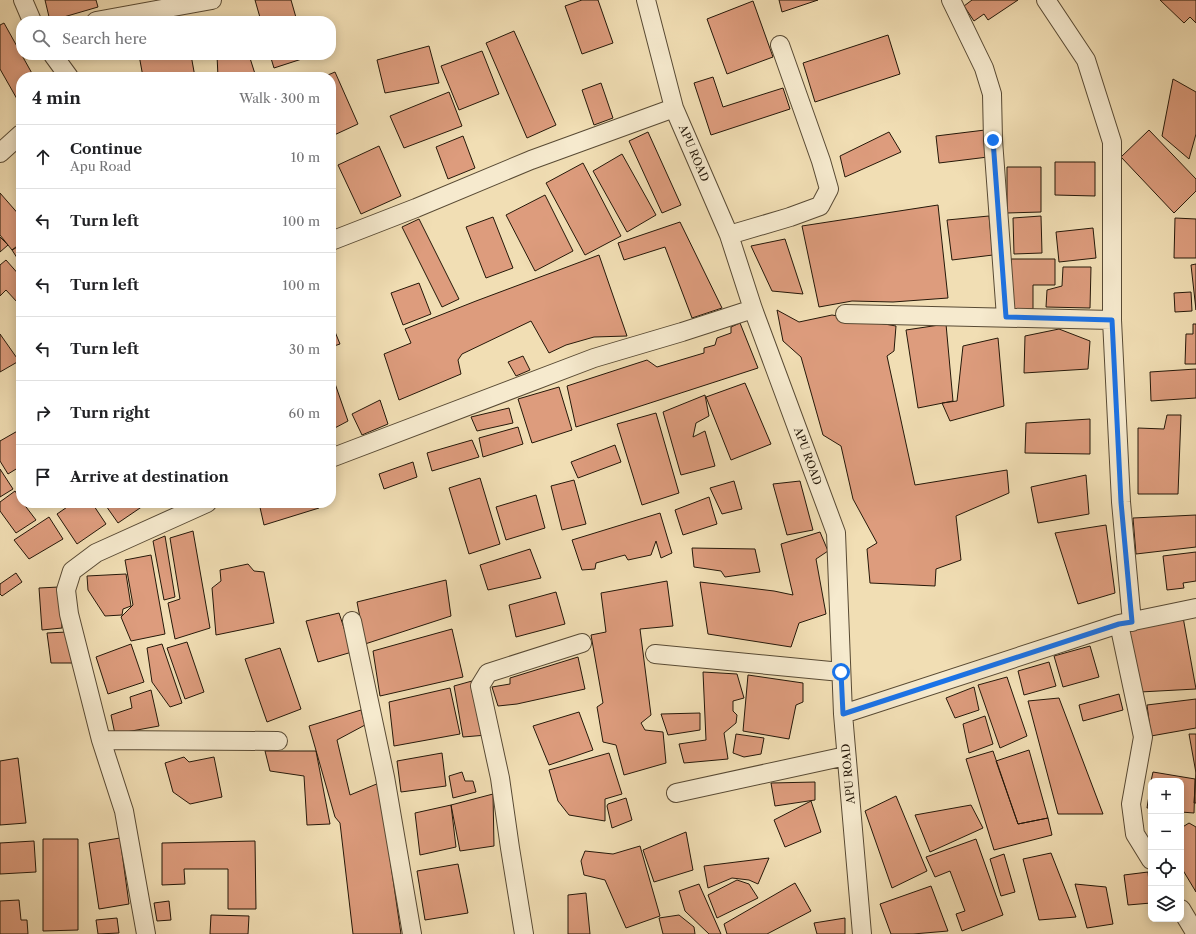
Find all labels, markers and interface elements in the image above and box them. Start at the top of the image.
search box [16,16,336,60]
icon: search [30,27,52,49]
text: Search here [62,29,147,48]
text: 4 min [32,88,81,108]
text: Walk · 300 m [239,90,320,106]
street label: APU ROAD [675,121,712,184]
route end [984,131,1002,149]
text: Continue [70,139,142,158]
icon: ahead [32,146,54,168]
text: 10 m [291,149,320,165]
text: Apu Road [70,158,131,174]
icon: left [32,210,54,232]
text: Turn left [70,211,139,230]
text: 100 m [282,213,320,229]
icon: left [32,274,54,296]
text: Turn left [70,275,139,294]
text: 100 m [282,277,320,293]
icon: left [32,338,54,360]
text: Turn left [70,339,139,358]
text: 30 m [289,341,320,357]
icon: right [32,402,54,424]
text: Turn right [70,403,150,422]
text: 60 m [289,405,320,421]
street label: APU ROAD [791,424,825,487]
icon: arrive [32,466,54,488]
text: Arrive at destination [70,467,229,486]
route start [832,663,850,681]
street label: APU ROAD [838,743,858,806]
map controls [1148,778,1184,922]
button: + [1148,778,1184,814]
button: − [1148,814,1184,850]
button: locate [1148,850,1184,886]
button: layers [1148,886,1184,922]

